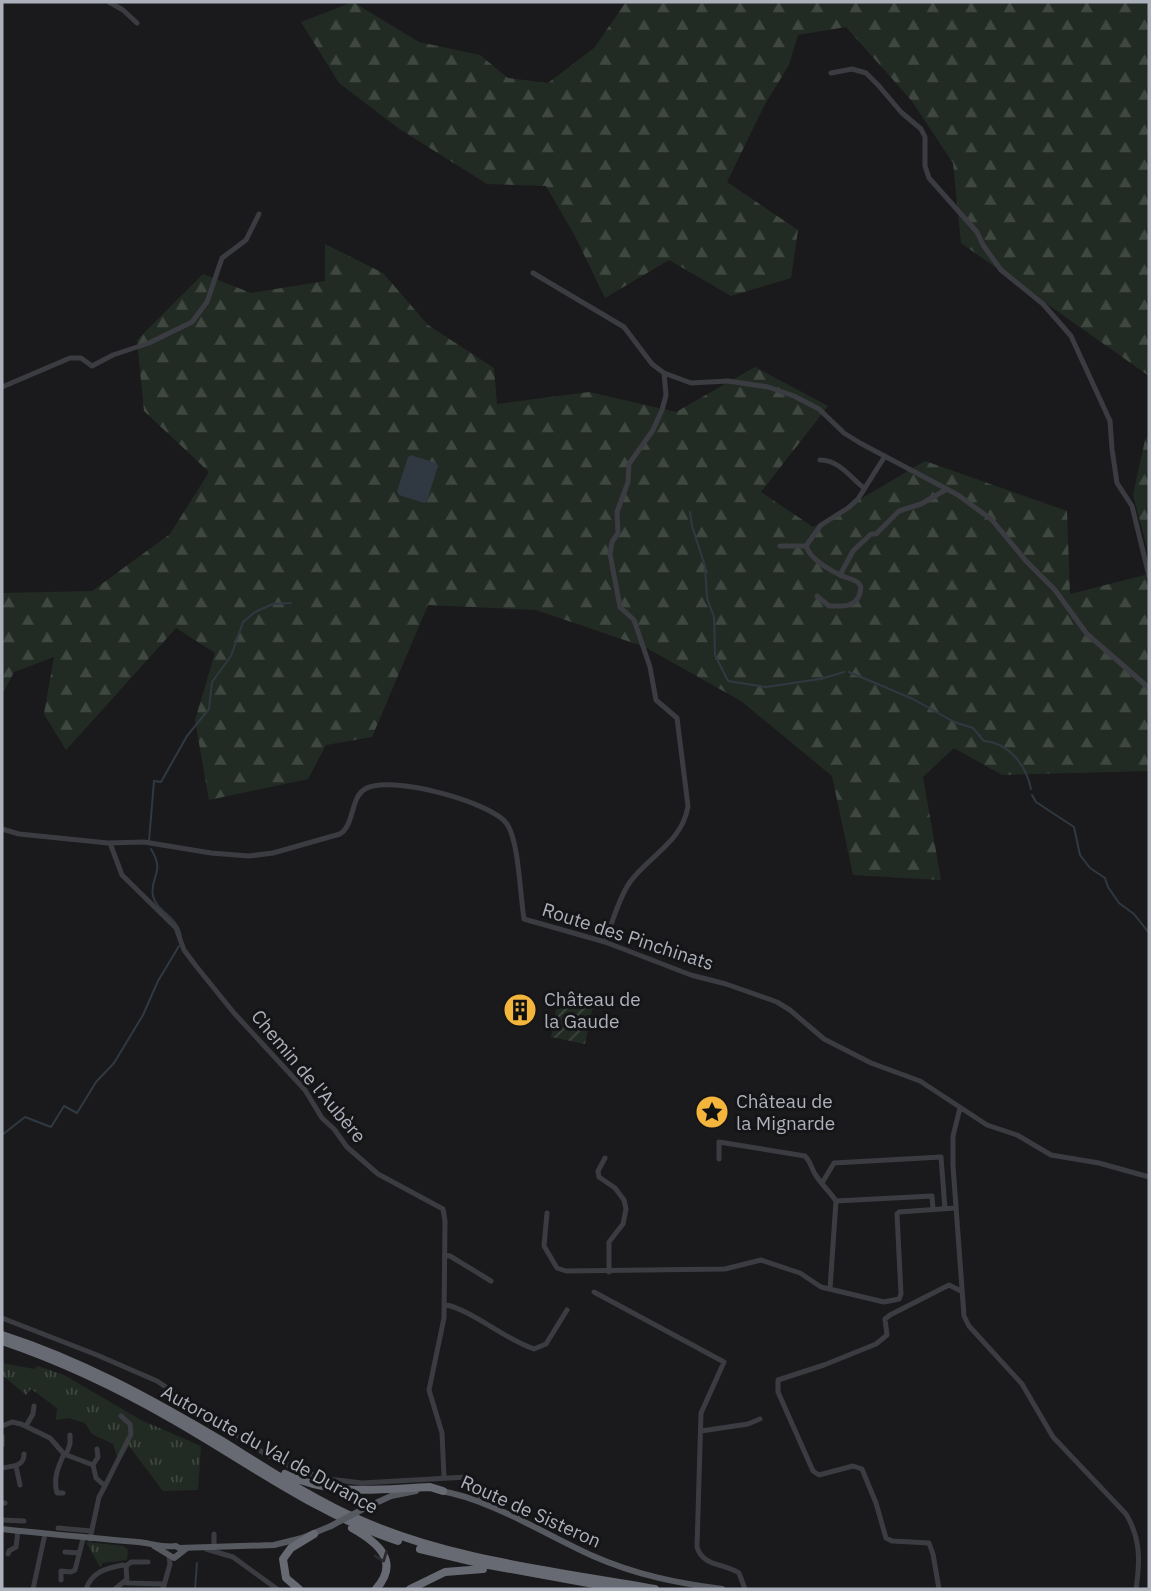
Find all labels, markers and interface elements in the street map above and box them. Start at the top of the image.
street label: Route des Pinchinats [539,897,717,975]
place label: Château de la Gaude [544,987,641,1033]
building icon: Château de la Gaude [501,991,539,1029]
street label: Chemin de l'Aubère [246,1005,372,1147]
place label: Château de la Mignarde [736,1089,835,1135]
place icon: Château de la Mignarde [693,1093,731,1131]
street label: Autoroute du Val de Durance [157,1379,383,1519]
street label: Route de Sisteron [457,1469,605,1553]
one-way arrow [374,1550,388,1562]

